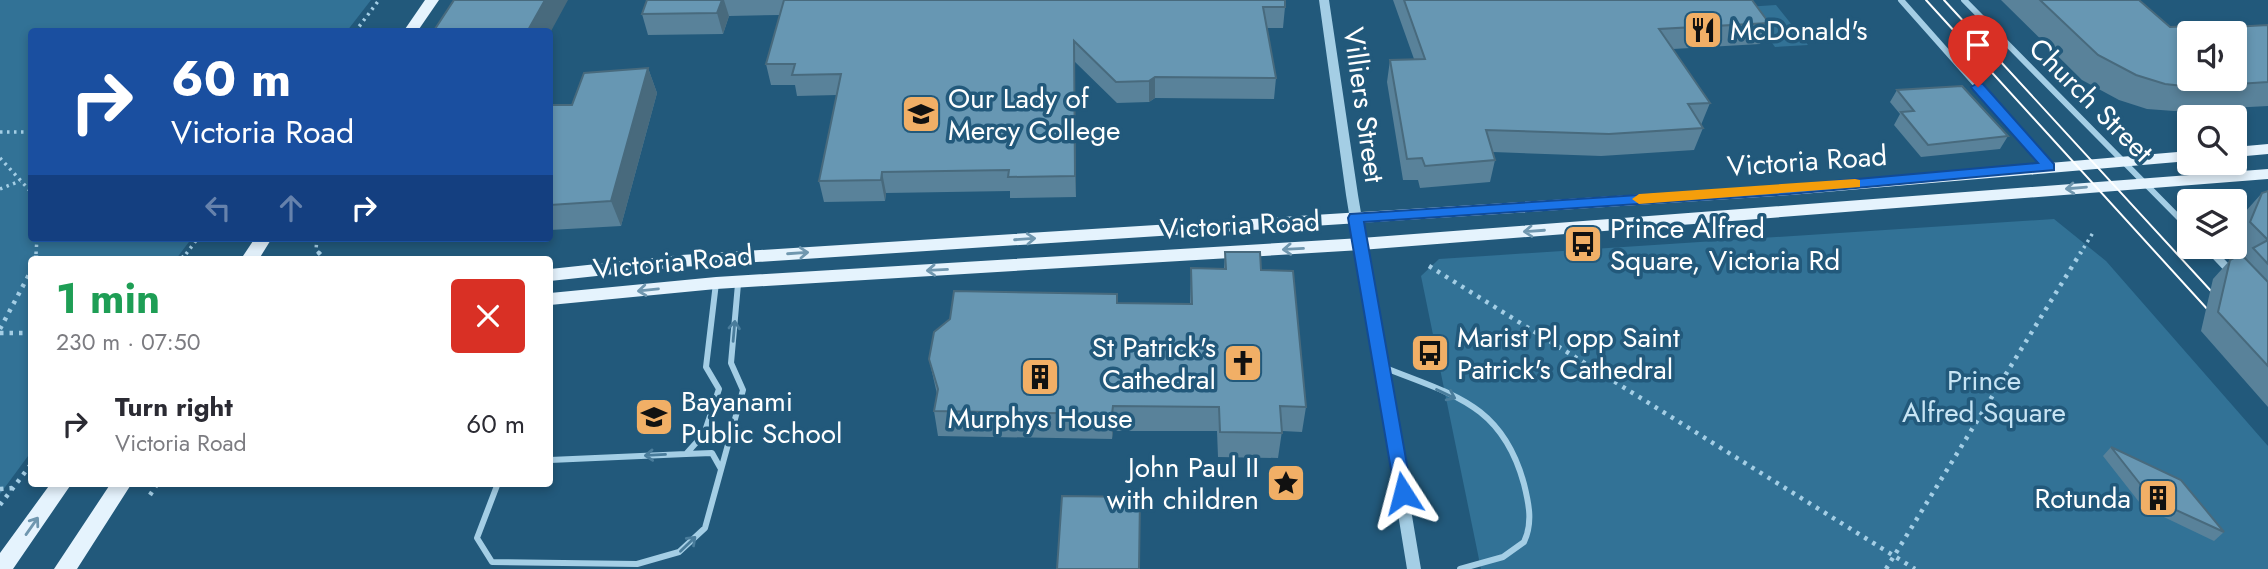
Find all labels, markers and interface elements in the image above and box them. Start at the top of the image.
restaurant icon: McDonald's [1682,9,1724,51]
place label: McDonald's [1730,10,1867,51]
pin [1948,15,2008,87]
map controls [2177,21,2247,259]
button: sound [2177,21,2247,91]
street label: Villiers Street [1333,25,1395,186]
icon: arrive [1959,26,1997,64]
street label: Church Street [2020,29,2163,172]
text: 60 m [171,44,291,114]
icon: right [56,56,147,147]
place label: Our Lady of Mercy College [948,78,1121,151]
school or university icon: Our Lady of Mercy College [900,93,942,135]
button: search [2177,105,2247,175]
text: Victoria Road [171,109,354,155]
street label: Victoria Road [1726,135,1888,187]
one-way arrow [2065,182,2087,195]
icon: left [199,189,237,227]
icon: ahead [272,189,310,227]
icon: right [345,189,383,227]
button: layers [2177,189,2247,259]
street label: Victoria Road [1159,200,1321,250]
place label: Prince Alfred Square, Victoria Rd [1610,208,1840,281]
bus stop icon: Prince Alfred Square, Victoria Rd [1562,223,1604,265]
one-way arrow [1523,225,1546,238]
one-way arrow [1014,232,1037,245]
street label: Victoria Road [591,235,755,289]
one-way arrow [1282,242,1305,255]
one-way arrow [787,246,809,259]
one-way arrow [926,264,948,277]
text: 1 min [56,268,160,329]
button: close [451,279,525,353]
one-way arrow [637,284,660,297]
place label: Marist Pl opp Saint Patrick's Cathedral [1457,317,1680,390]
one-way arrow [728,320,741,343]
text: 230 m · 07:50 [56,325,201,359]
place label: St Patrick's Cathedral [1092,327,1216,400]
bus stop icon: Marist Pl opp Saint Patrick's Cathedral [1409,332,1451,374]
church icon: St Patrick's Cathedral [1222,342,1264,384]
building icon: Murphys House [1019,356,1061,398]
park label: Prince Alfred Square [1902,360,2066,433]
place label: Bayanami Public School [681,381,842,454]
text: Turn right [115,388,233,426]
one-way arrow [1435,388,1456,401]
school or university icon: Bayanami Public School [633,396,675,438]
place label: Murphys House [947,398,1133,439]
icon: right [56,405,94,443]
text: 60 m [466,405,525,443]
text: Victoria Road [115,426,247,460]
place label: John Paul II with children [1107,447,1259,520]
one-way arrow [644,449,667,462]
position arrow [1366,456,1440,530]
place icon: John Paul II with children [1265,462,1307,504]
building icon: Rotunda [2137,477,2179,519]
place label: Rotunda [2034,478,2131,519]
one-way arrow [25,517,39,536]
one-way arrow [680,535,697,552]

